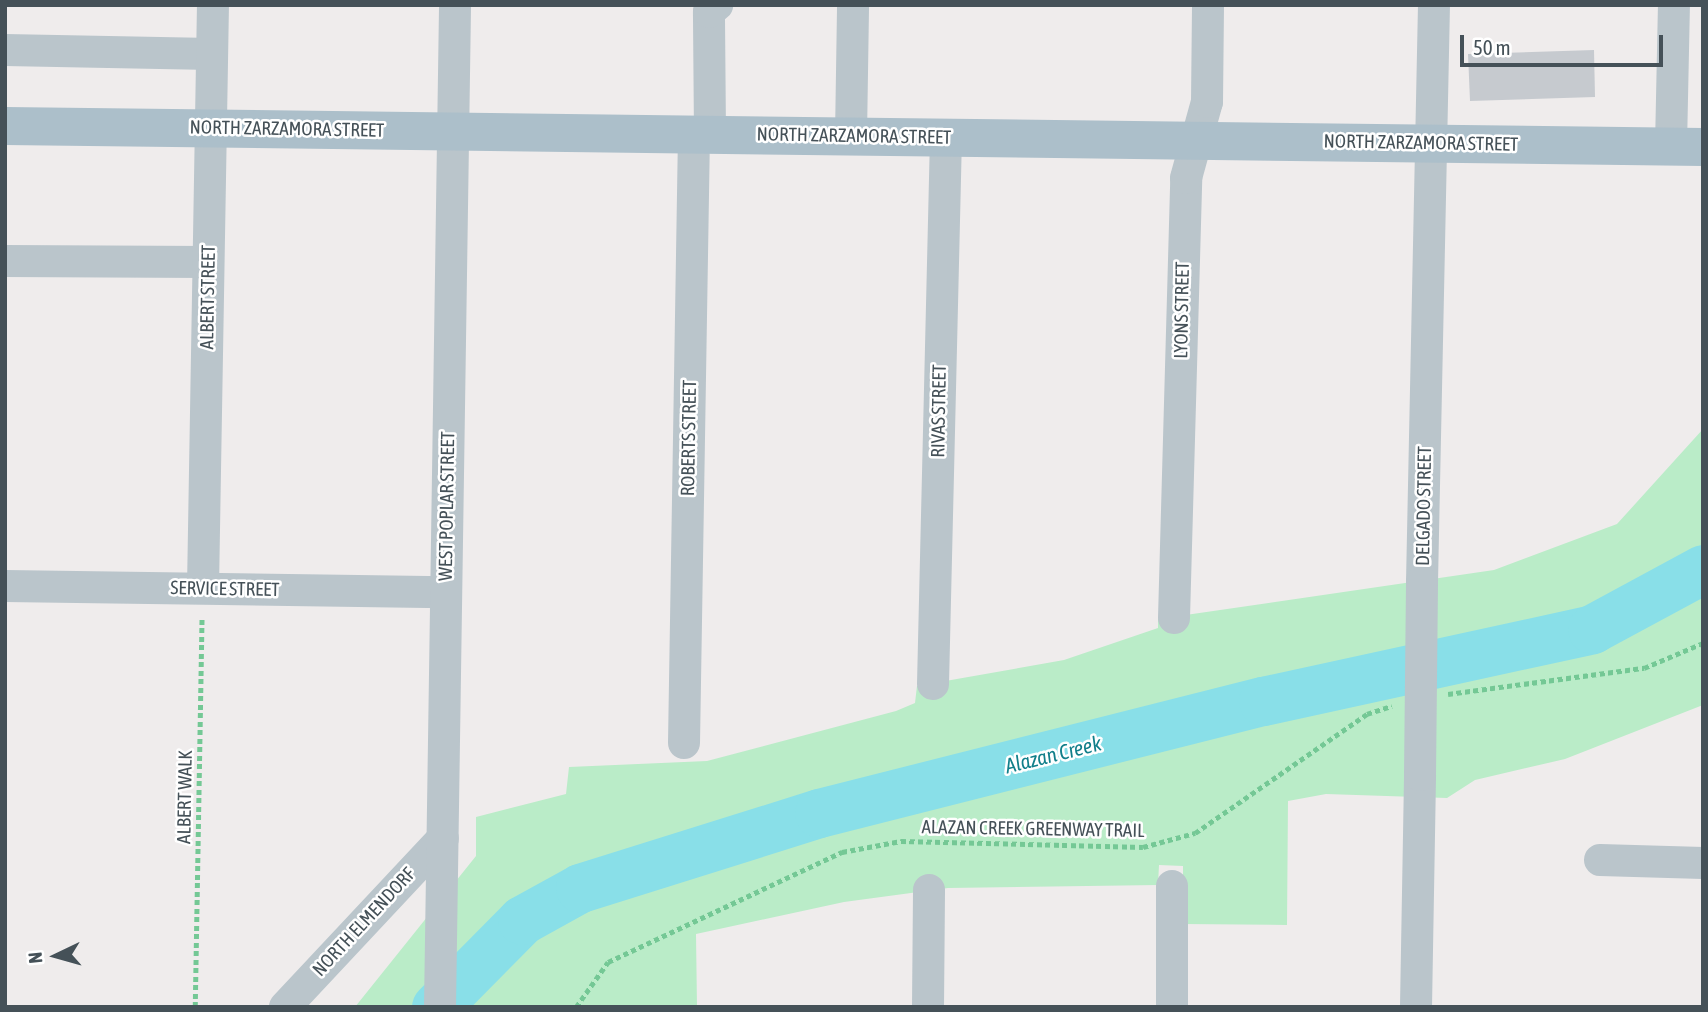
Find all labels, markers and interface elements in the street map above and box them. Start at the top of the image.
scale bar [1463,21,1666,65]
text: 50 m [1473,35,1511,59]
street label: NORTH ZARZAMORA STREET [190,116,384,142]
street label: NORTH ZARZAMORA STREET [757,123,951,149]
street label: NORTH ZARZAMORA STREET [1324,130,1518,156]
street label: ALBERT STREET [196,245,220,349]
street label: LYONS STREET [1170,261,1194,359]
street label: RIVAS STREET [927,364,951,458]
street label: ROBERTS STREET [677,380,701,496]
street label: WEST POPLAR STREET [434,431,460,581]
street label: DELGADO STREET [1412,446,1436,566]
street label: SERVICE STREET [170,577,280,601]
water label: Alazan Creek [1002,730,1104,778]
street label: ALBERT WALK [173,750,197,844]
street label: ALAZAN CREEK GREENWAY TRAIL [921,816,1145,842]
street label: NORTH ELMENDORF [308,863,420,981]
north arrow [21,921,91,991]
text: N [24,951,47,964]

